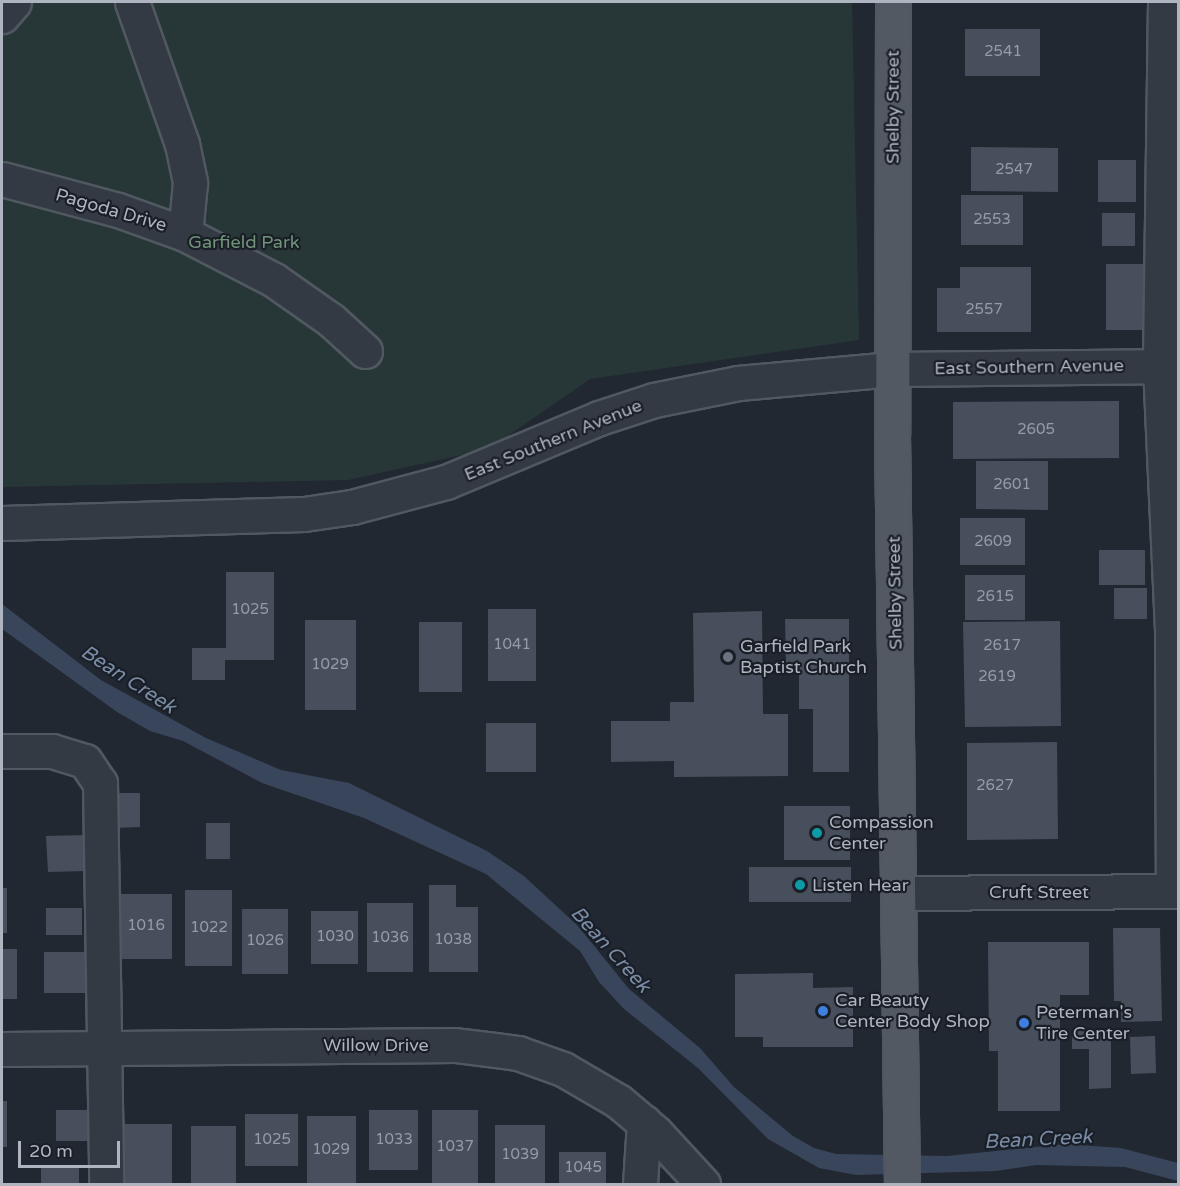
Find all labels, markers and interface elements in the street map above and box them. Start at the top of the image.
house number: 2541 [984,43,1022,61]
street label: Shelby Street [882,50,904,164]
house number: 2547 [995,161,1033,179]
street label: Pagoda Drive [53,184,169,236]
house number: 2553 [973,211,1011,229]
park label: Garfield Park [188,231,300,253]
house number: 2557 [965,301,1003,319]
street label: East Southern Avenue [934,355,1124,379]
street label: East Southern Avenue [461,394,645,486]
house number: 2605 [1017,421,1055,439]
house number: 2601 [993,476,1031,494]
house number: 2609 [974,533,1012,551]
street label: Shelby Street [883,536,907,650]
house number: 2615 [976,588,1014,606]
house number: 1025 [231,601,269,619]
house number: 1041 [493,636,531,654]
place label: Garfield Park Baptist Church [740,636,867,678]
house number: 2617 [983,637,1021,655]
water label: Bean Creek [76,640,180,720]
marker: Garfield Park Baptist Church [721,650,735,664]
house number: 1029 [311,656,349,674]
house number: 2619 [978,668,1016,686]
house number: 2627 [976,777,1014,795]
place label: Compassion Center [829,812,934,854]
marker: Compassion Center [810,826,824,840]
place label: Listen Hear [812,874,909,896]
marker: Listen Hear [793,878,807,892]
street label: Cruft Street [989,881,1089,903]
water label: Bean Creek [565,902,655,998]
house number: 1016 [127,917,165,935]
house number: 1022 [190,919,228,937]
house number: 1030 [316,928,354,946]
house number: 1036 [371,929,409,947]
house number: 1038 [434,931,472,949]
house number: 1026 [246,932,284,950]
place label: Car Beauty Center Body Shop [835,990,990,1032]
place label: Peterman's Tire Center [1036,1002,1132,1044]
marker: Car Beauty Center Body Shop [816,1004,830,1018]
marker: Peterman's Tire Center [1017,1016,1031,1030]
street label: Willow Drive [323,1034,429,1056]
water label: Bean Creek [983,1125,1093,1155]
scale bar [21,1129,123,1167]
house number: 1025 [253,1131,291,1149]
house number: 1033 [375,1131,413,1149]
house number: 1037 [436,1138,474,1156]
text: 20 m [29,1140,73,1162]
house number: 1029 [312,1141,350,1159]
house number: 1039 [501,1146,539,1164]
house number: 1045 [564,1159,602,1177]

